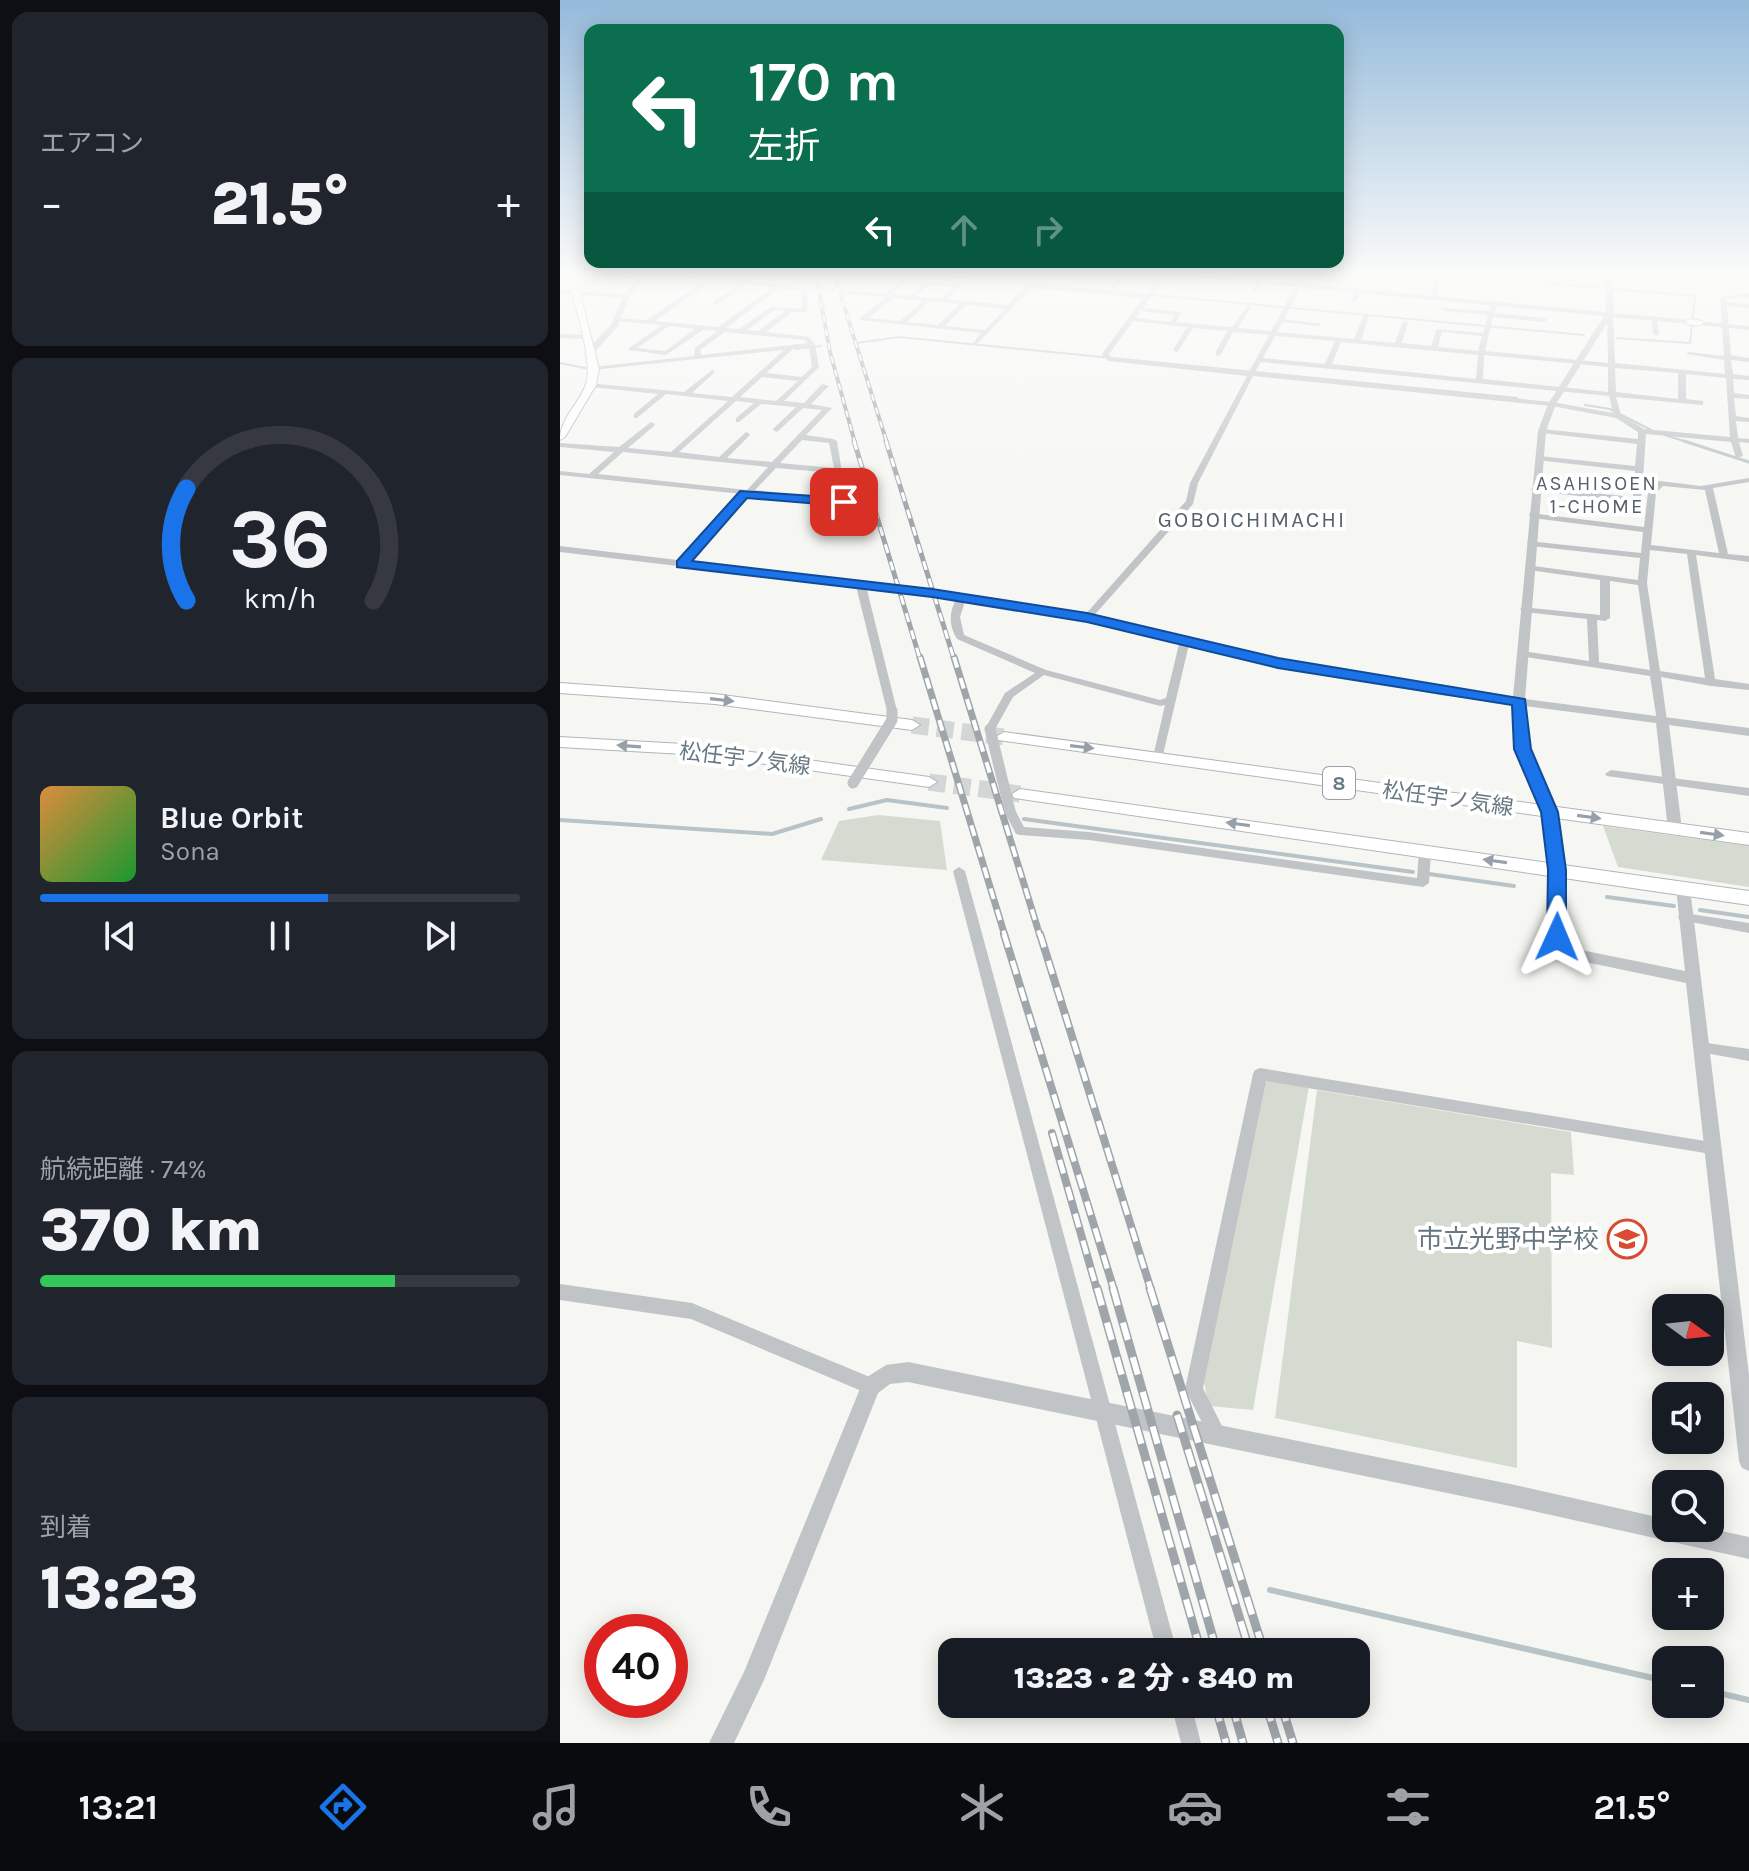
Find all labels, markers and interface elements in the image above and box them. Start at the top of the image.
text: 170 m [748,49,899,114]
icon: left [616,56,720,160]
text: 左折 [748,125,820,167]
text: エアコン [40,128,144,159]
text: 21.5° [211,169,349,239]
text: − [40,178,63,229]
text: + [497,178,520,229]
icon: left [858,208,902,252]
icon: ahead [942,208,986,252]
icon: right [1026,208,1070,252]
pin [810,468,878,536]
district label: ASAHISOEN 1-CHOME [1536,472,1658,518]
icon: arrive [822,480,866,524]
text: 36 [229,491,331,588]
district label: GOBOICHIMACHI [1158,507,1346,533]
text: km/h [244,582,316,615]
one-way arrow [709,694,734,707]
street label: 松任宇ノ気線 [678,738,812,780]
one-way arrow [616,739,641,752]
one-way arrow [1070,741,1095,754]
road number: 8 [1323,767,1355,799]
street label: 松任宇ノ気線 [1381,777,1515,821]
text: Blue Orbit [160,800,303,836]
one-way arrow [1577,811,1602,824]
one-way arrow [1225,817,1250,830]
one-way arrow [1700,828,1725,841]
text: Sona [160,836,220,867]
one-way arrow [1482,854,1507,867]
position arrow [1515,895,1599,979]
icon: previous [98,914,142,958]
icon: pause [258,914,302,958]
icon: next [418,914,462,958]
text: 航続距離 · 74% [40,1154,207,1185]
text: 370 km [40,1195,263,1265]
school or university icon: 市立光野中学校 [1606,1218,1648,1260]
place label: 市立光野中学校 [1417,1224,1599,1255]
north arrow [1652,1294,1724,1366]
map controls [1652,1294,1724,1718]
button: sound [1652,1382,1724,1454]
button: search [1652,1470,1724,1542]
text: 到着 [40,1512,92,1543]
text: 13:23 [40,1553,198,1623]
button: + [1652,1558,1724,1630]
speed limit sign: 40 [584,1614,688,1718]
button: − [1652,1646,1724,1718]
text: 13:23 · 2 分 · 840 m [1014,1660,1294,1696]
icon: directions [315,1779,371,1835]
icon: music [528,1779,584,1835]
icon: phone [741,1779,797,1835]
icon: climate [954,1779,1010,1835]
icon: car [1167,1779,1223,1835]
icon: filters [1380,1779,1436,1835]
text: 13:21 [79,1786,158,1828]
text: 21.5° [1593,1786,1670,1828]

